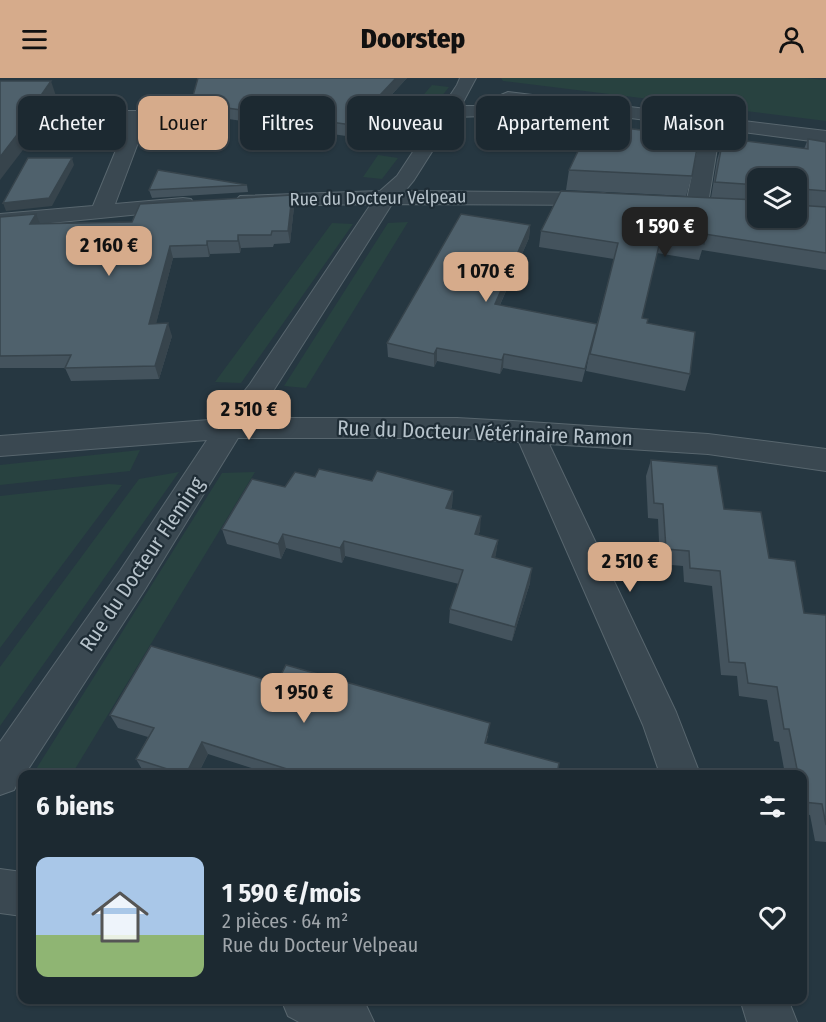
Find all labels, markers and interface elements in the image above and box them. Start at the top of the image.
icon: menu [18,23,51,56]
text: Doorstep [361,23,465,55]
icon: person [775,23,808,56]
chip: Acheter [18,96,126,150]
chip: Louer [138,96,228,150]
chip: Filtres [240,96,335,150]
chip: Nouveau [347,96,464,150]
chip: Appartement [476,96,630,150]
chip: Maison [642,96,746,150]
map controls [747,168,807,228]
button: layers [747,168,807,228]
street label: Rue du Docteur Velpeau [290,185,466,211]
pin: 1 590 € [610,207,720,258]
text: 1 590 € [636,214,694,238]
pin: 2 160 € [54,226,164,277]
text: 2 160 € [80,233,138,257]
pin: 1 070 € [431,252,541,303]
text: 1 070 € [457,259,515,283]
pin: 2 510 € [194,390,304,441]
text: 2 510 € [221,397,277,421]
street label: Rue du Docteur Vétérinaire Ramon [337,415,633,451]
street label: Rue du Docteur Fleming [74,472,210,656]
pin: 2 510 € [575,542,685,593]
text: 2 510 € [602,549,658,573]
pin: 1 950 € [249,673,359,724]
text: 1 950 € [275,680,333,704]
icon: filters [756,790,789,823]
text: 6 biens [36,791,114,822]
text: 1 590 €/mois [222,878,361,909]
icon: home [84,881,156,953]
icon: heart [756,901,789,934]
text: 2 pièces · 64 m² [222,909,348,933]
text: Rue du Docteur Velpeau [222,933,418,957]

